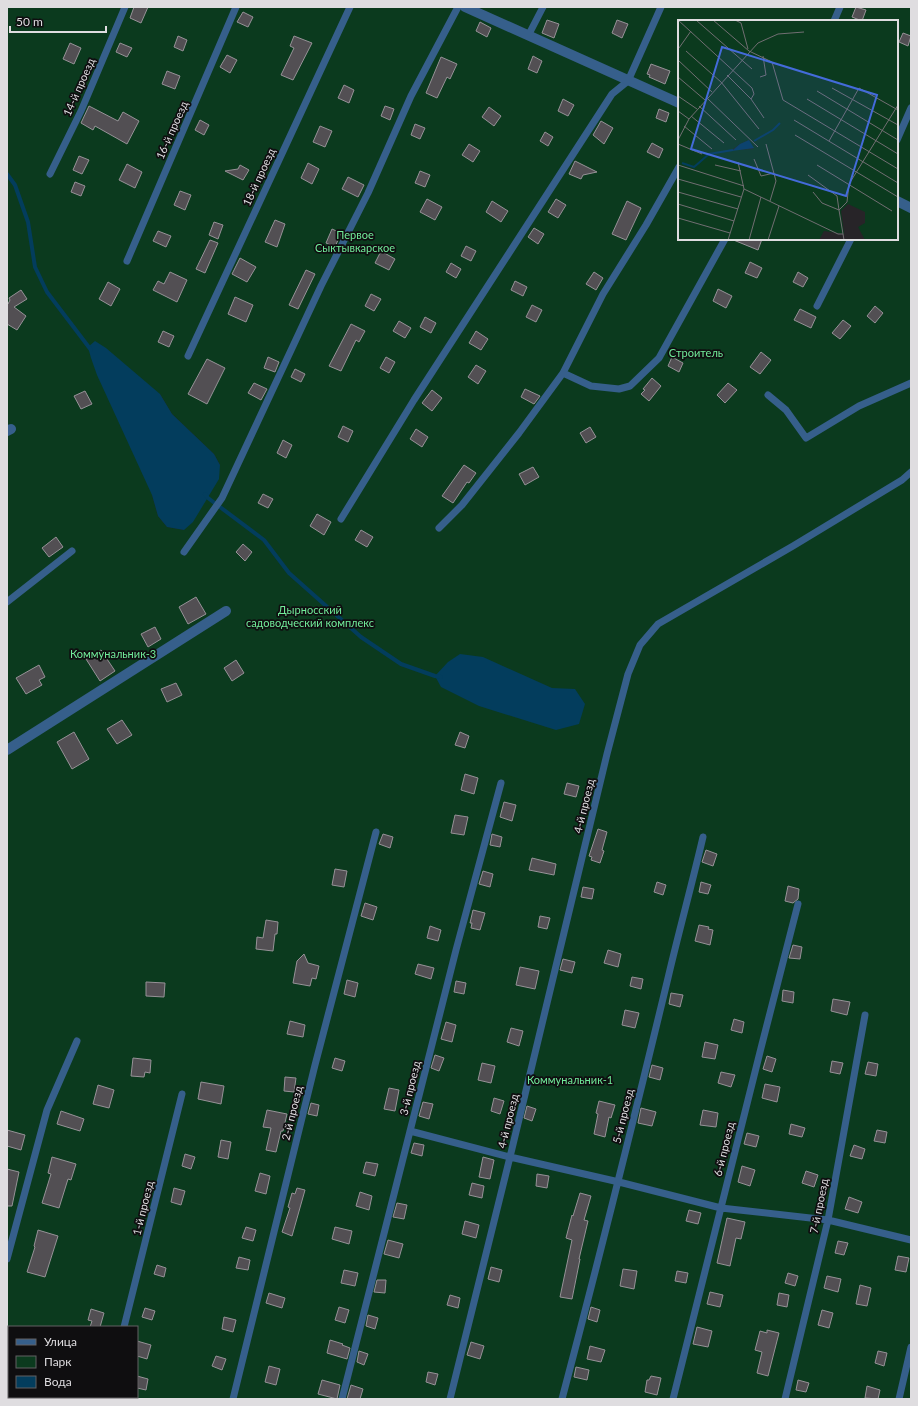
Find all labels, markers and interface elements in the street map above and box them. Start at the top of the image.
scale bar [10,8,106,34]
text: 50 m [16,14,43,29]
inset map [678,20,898,240]
street label: 14-й проезд [60,56,97,118]
street label: 16-й проезд [153,99,190,161]
street label: 18-й проезд [240,146,278,208]
park label: Первое Сыктывкарское [315,228,395,254]
park label: Строитель [669,346,723,359]
park label: Дырносский садоводческий комплекс [246,603,374,629]
park label: Коммунальник-3 [70,647,156,660]
street label: 4-й проезд [570,777,597,834]
street label: 3-й проезд [396,1059,423,1116]
park label: Коммунальник-1 [527,1073,613,1086]
street label: 2-й проезд [278,1084,305,1141]
street label: 5-й проезд [609,1087,636,1144]
street label: 4-й проезд [494,1092,521,1149]
street label: 6-й проезд [710,1120,737,1177]
street label: 7-й проезд [807,1177,830,1234]
street label: 1-й проезд [129,1179,156,1236]
legend [8,1326,138,1398]
text: Улица [44,1334,77,1349]
text: Парк [44,1354,72,1369]
text: Вода [44,1374,72,1389]

